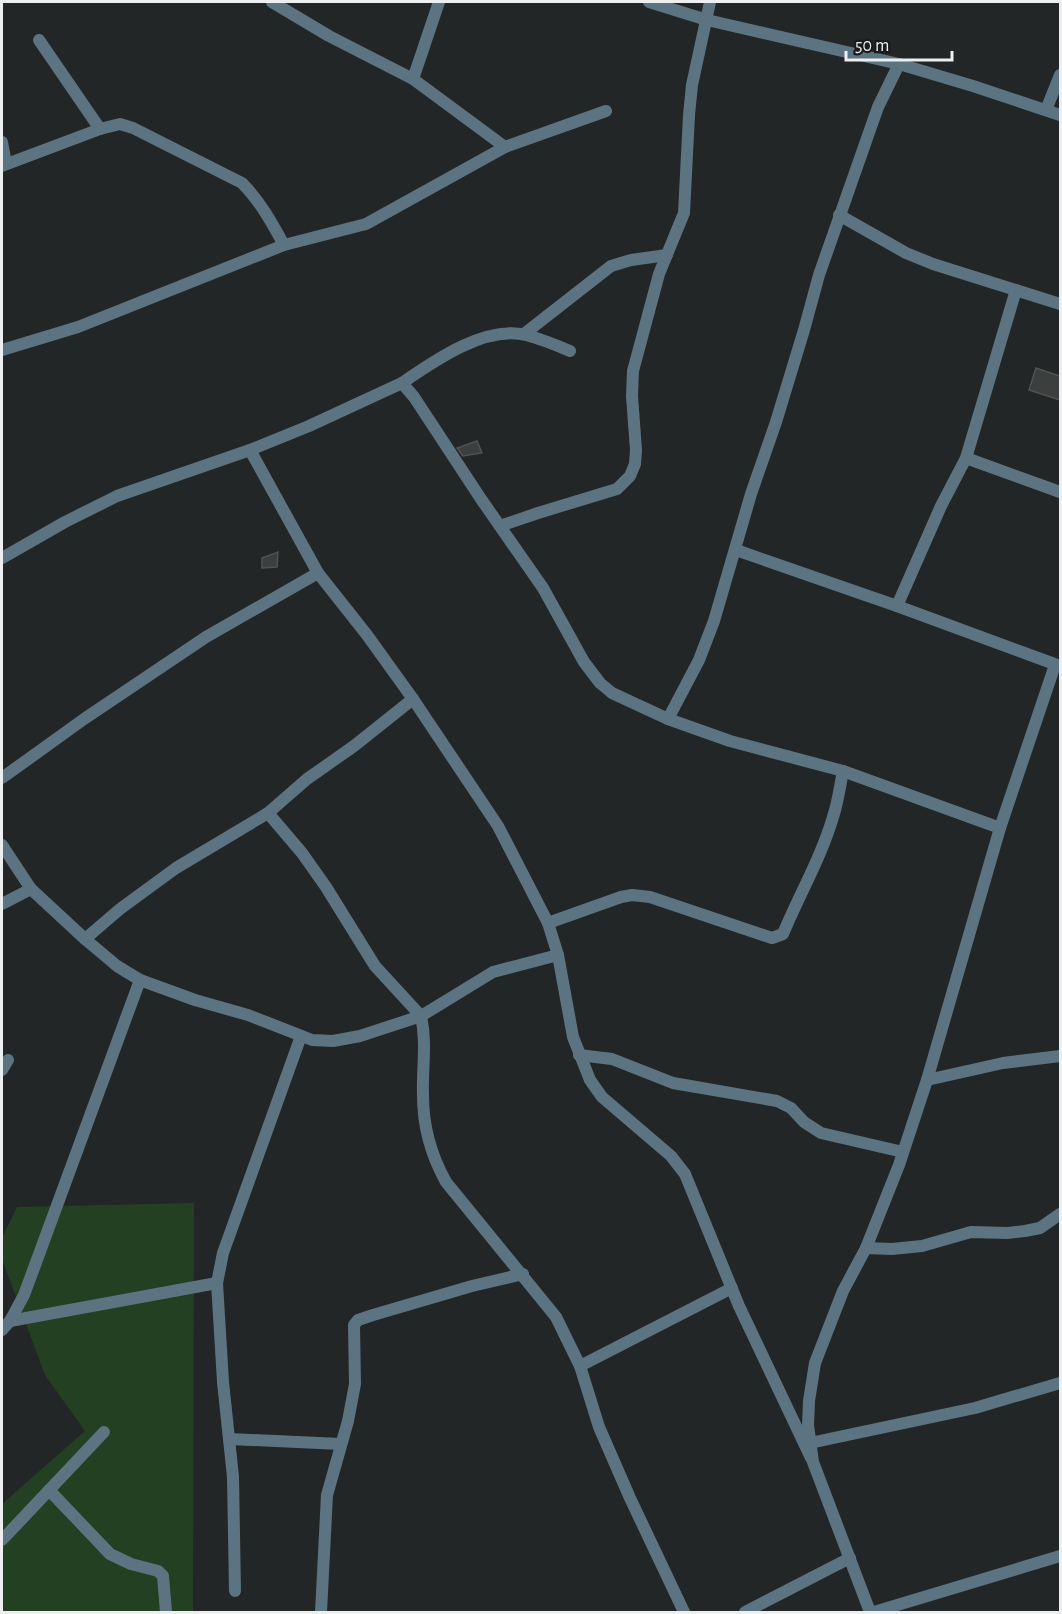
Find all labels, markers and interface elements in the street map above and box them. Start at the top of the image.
scale bar [846,24,952,62]
text: 50 m [855,37,889,55]

